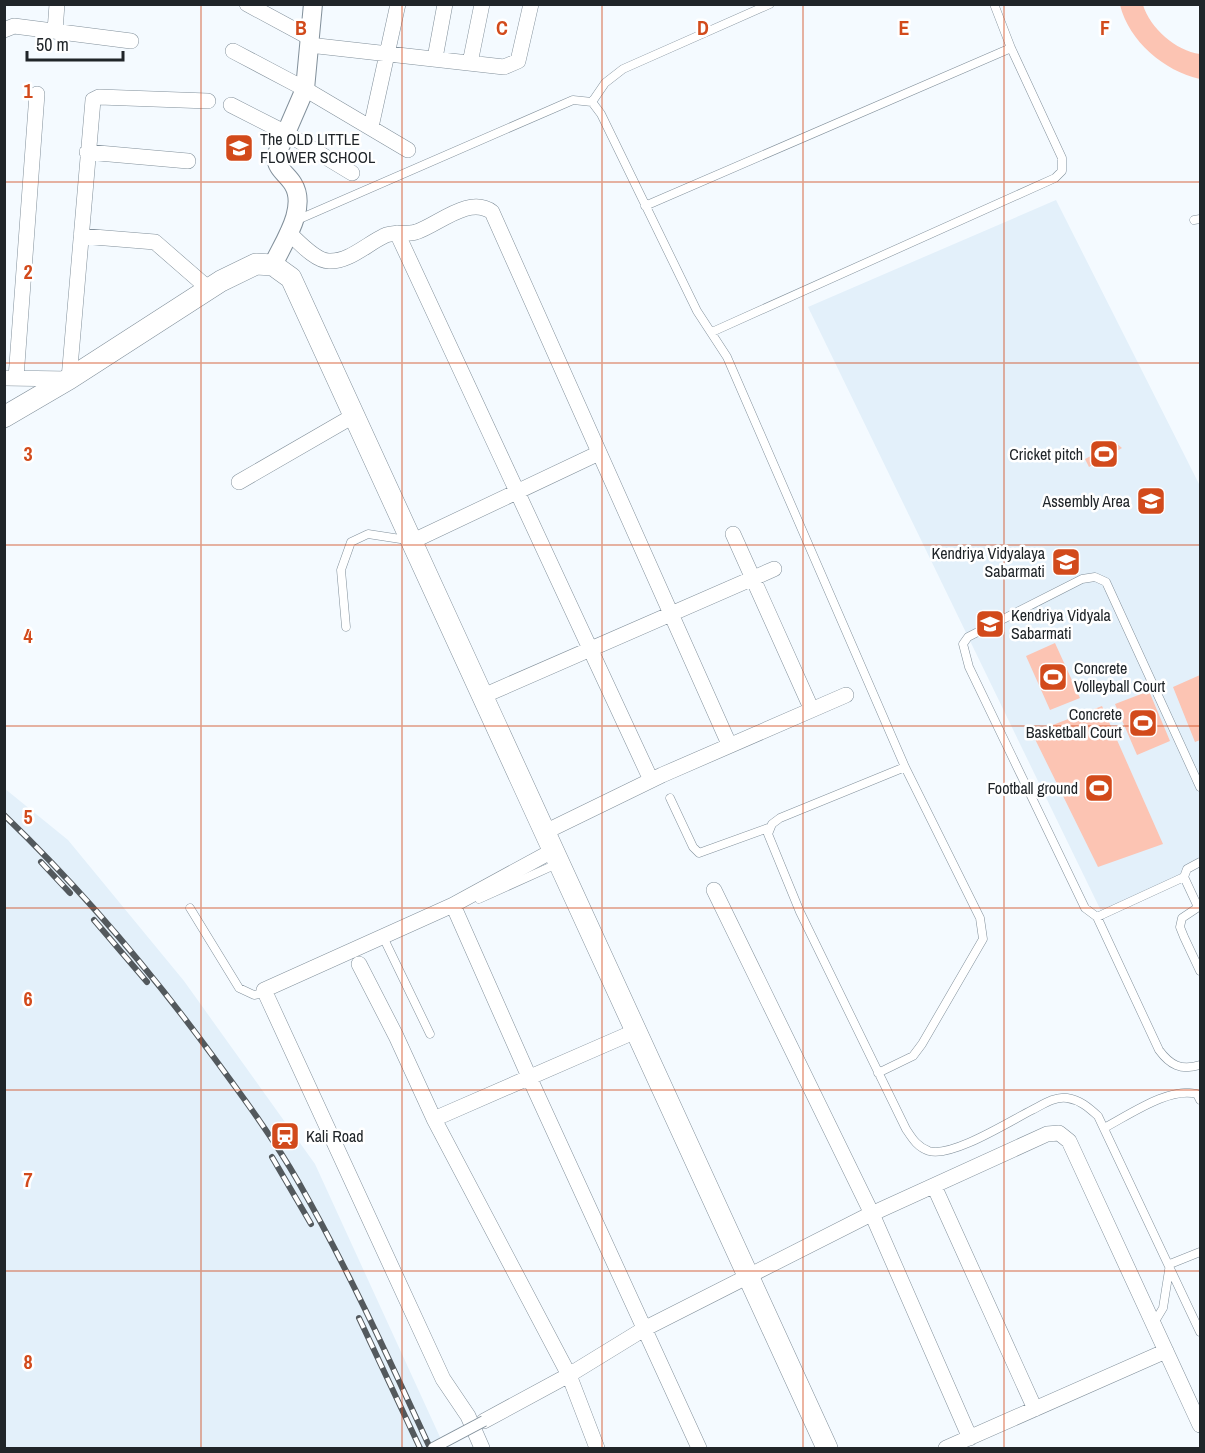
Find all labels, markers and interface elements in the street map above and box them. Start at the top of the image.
text: B [295,14,307,41]
text: C [496,14,508,41]
text: D [697,14,709,41]
text: E [899,14,910,41]
text: F [1100,14,1110,41]
scale bar [27,24,123,62]
text: 50 m [36,32,69,57]
text: 1 [23,77,33,104]
place label: The OLD LITTLE FLOWER SCHOOL [260,128,376,168]
school or university icon: The OLD LITTLE FLOWER SCHOOL [223,132,255,164]
text: 2 [23,258,33,285]
sports icon: Cricket pitch [1088,438,1120,470]
text: 3 [23,440,33,467]
place label: Cricket pitch [1009,443,1083,465]
school or university icon: Assembly Area [1135,485,1167,517]
place label: Assembly Area [1041,490,1131,512]
place label: Kendriya Vidyalaya Sabarmati [931,542,1046,582]
school or university icon: Kendriya Vidyalaya Sabarmati [1050,546,1082,578]
place label: Kendriya Vidyala Sabarmati [1011,604,1111,644]
school or university icon: Kendriya Vidyala Sabarmati [974,608,1006,640]
text: 4 [23,622,33,649]
place label: Concrete Volleyball Court [1074,657,1166,697]
sports icon: Concrete Volleyball Court [1037,661,1069,693]
place label: Concrete Basketball Court [1026,703,1122,743]
sports icon: Concrete Basketball Court [1127,707,1159,739]
sports icon: Football ground [1083,772,1115,804]
place label: Football ground [987,777,1078,799]
text: 5 [23,803,33,830]
text: 6 [23,985,33,1012]
station icon: Kali Road [269,1120,301,1152]
place label: Kali Road [306,1125,364,1147]
text: 7 [23,1166,33,1193]
text: 8 [23,1348,33,1375]

